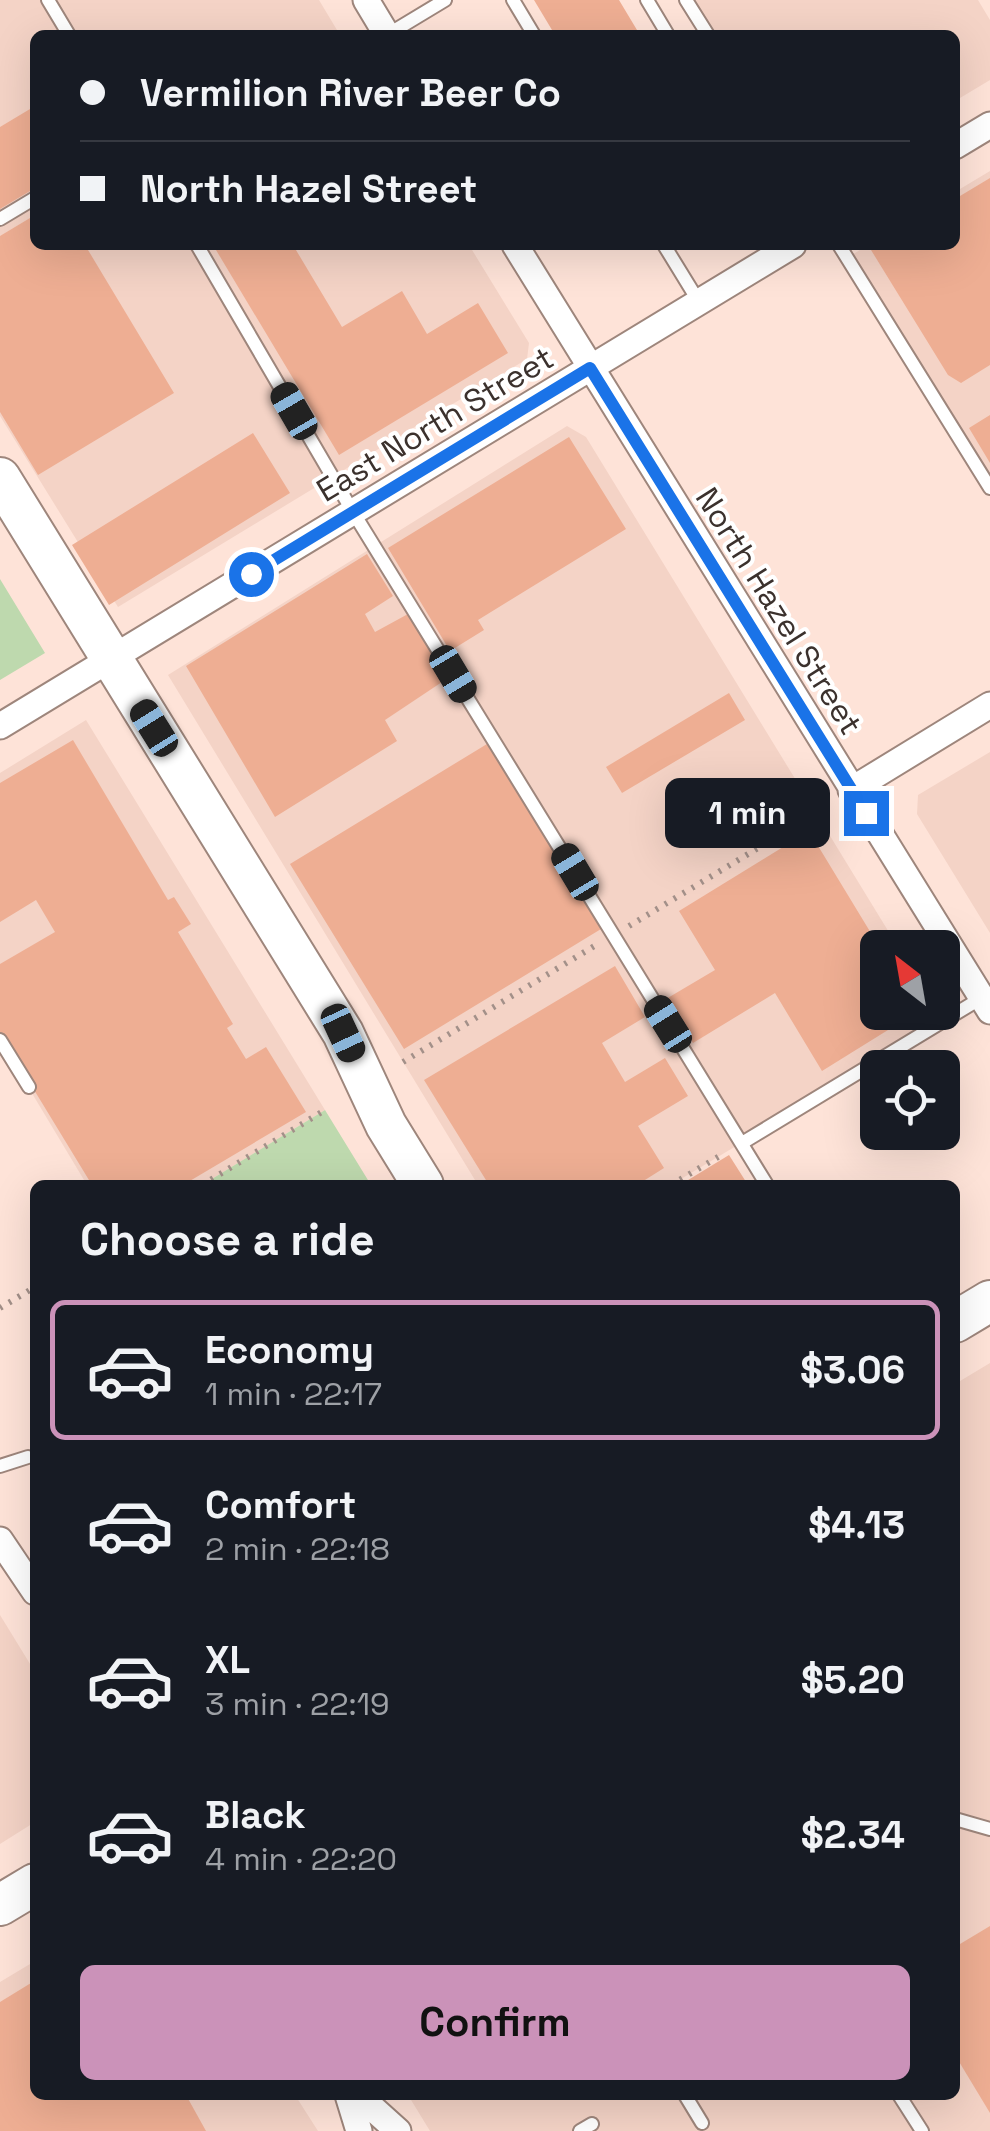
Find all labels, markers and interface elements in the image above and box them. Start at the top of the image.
text: Vermilion River Beer Co [140,69,561,117]
text: North Hazel Street [140,165,477,213]
street label: East North Street [309,338,561,510]
car [266,378,322,444]
street label: North Hazel Street [687,480,871,742]
route start [229,552,274,597]
car [425,641,481,707]
car [125,695,183,761]
callout: 1 min [666,778,831,848]
route end [844,791,889,836]
text: 1 min [708,793,787,833]
car [547,839,603,905]
north arrow [860,930,960,1030]
map controls [860,930,960,1150]
car [639,991,697,1057]
car [317,999,369,1067]
button: locate [860,1050,960,1150]
text: Choose a ride [80,1211,375,1268]
icon: car [85,1325,175,1415]
text: Economy [205,1326,374,1374]
text: $3.06 [800,1346,905,1394]
text: 1 min · 22:17 [205,1374,382,1414]
icon: car [85,1480,175,1570]
text: Comfort [205,1481,356,1529]
text: $4.13 [808,1501,905,1549]
text: 2 min · 22:18 [205,1529,390,1569]
icon: car [85,1635,175,1725]
text: XL [205,1636,250,1684]
text: $5.20 [801,1656,905,1704]
text: 3 min · 22:19 [205,1684,390,1724]
icon: car [85,1790,175,1880]
text: Black [205,1791,306,1839]
text: $2.34 [801,1811,905,1859]
text: 4 min · 22:20 [205,1839,397,1879]
button: Confirm [80,1965,910,2080]

